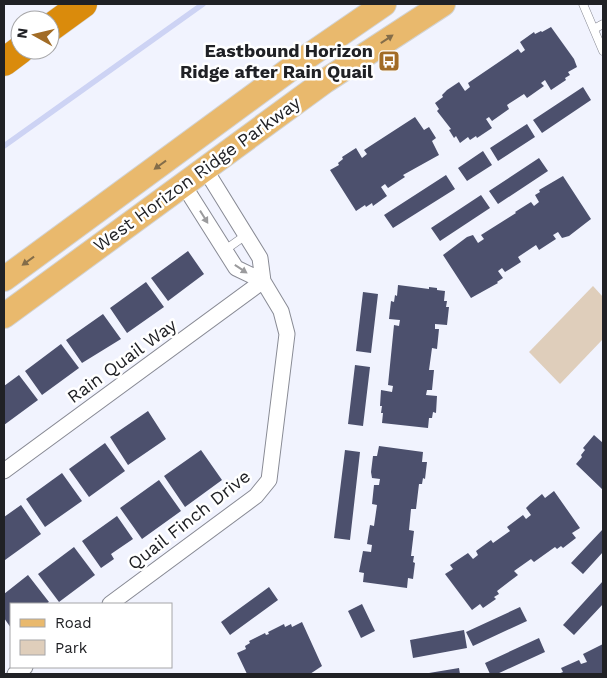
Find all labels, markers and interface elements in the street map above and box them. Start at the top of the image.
north arrow [10,10,60,60]
text: N [13,27,31,39]
one-way arrow [380,34,394,44]
place label: Eastbound Horizon Ridge after Rain Quail [180,40,373,82]
bus stop icon: Eastbound Horizon Ridge after Rain Quail [377,49,401,73]
street label: West Horizon Ridge Parkway [89,91,305,256]
one-way arrow [153,160,167,170]
one-way arrow [200,211,209,224]
one-way arrow [22,255,35,266]
one-way arrow [234,264,248,274]
street label: Rain Quail Way [63,314,181,407]
street label: Quail Finch Drive [123,465,254,574]
legend [10,603,172,668]
text: Road [55,614,92,632]
text: Park [55,639,88,657]

